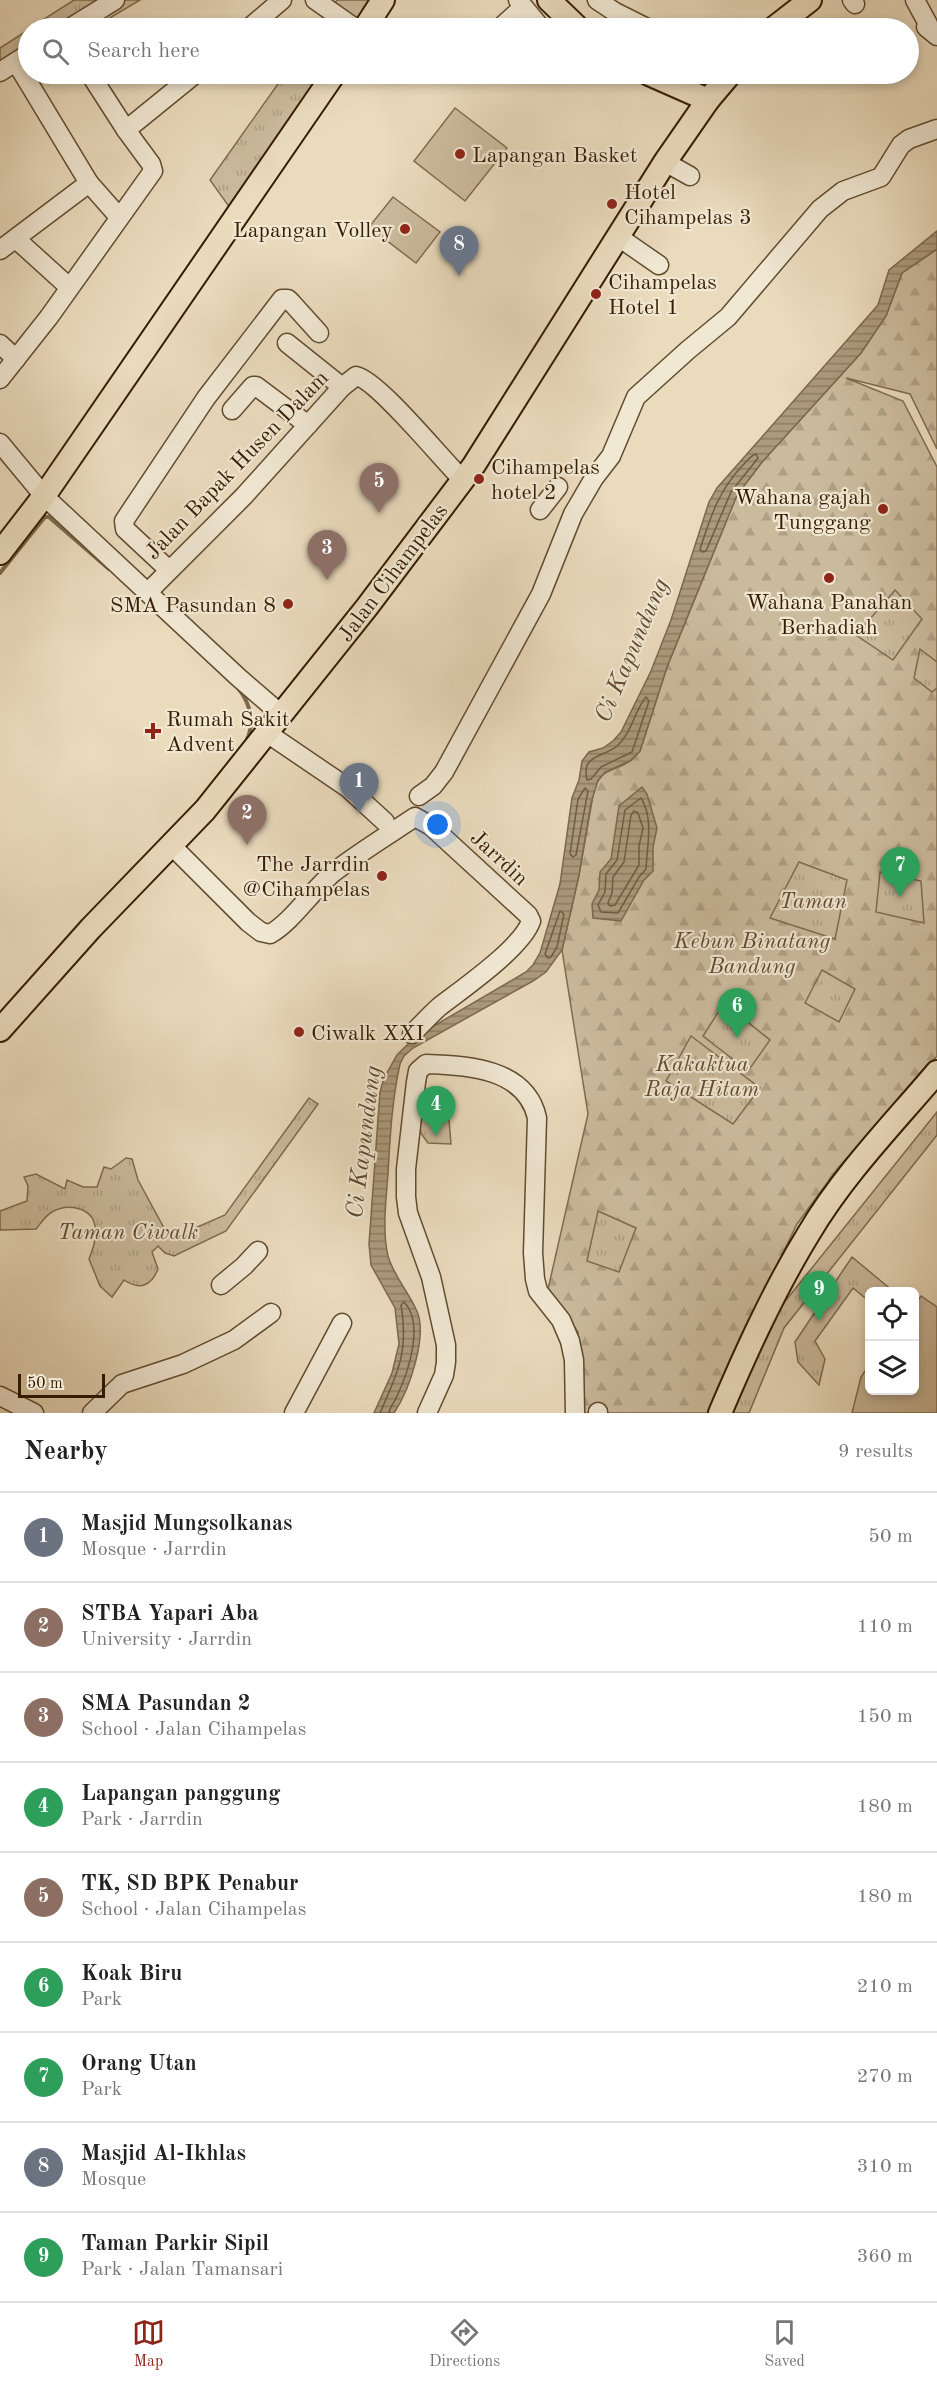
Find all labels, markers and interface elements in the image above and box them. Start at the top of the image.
search box [18,18,919,84]
icon: search [39,35,72,68]
text: Search here [87,40,200,62]
place label: Lapangan Basket [472,145,637,167]
marker: Lapangan Basket [453,147,467,161]
place label: Hotel Cihampelas 3 [624,182,752,229]
marker: Hotel Cihampelas 3 [605,197,619,211]
place label: Lapangan Volley [233,220,393,242]
marker: Lapangan Volley [398,222,412,236]
pin: 8 [440,226,478,276]
place label: Cihampelas Hotel 1 [608,272,717,319]
marker: Cihampelas Hotel 1 [589,287,603,301]
street label: Jalan Bapak Husen Dalam [142,367,333,564]
place label: Cihampelas hotel 2 [491,457,600,504]
pin: 5 [360,464,398,513]
marker: Cihampelas hotel 2 [472,472,486,486]
place label: Wahana gajah Tunggang [734,487,871,534]
street label: Jalan Cihampelas [335,500,452,646]
marker: Wahana gajah Tunggang [876,502,890,516]
pin: 3 [308,530,346,580]
marker: Wahana Panahan Berhadiah [822,571,836,585]
water label: Ci Kapundung [592,575,674,726]
place label: Wahana Panahan Berhadiah [746,592,912,639]
place label: SMA Pasundan 8 [110,595,276,617]
marker: SMA Pasundan 8 [281,597,295,611]
place label: Rumah Sakit Advent [166,709,290,756]
marker: Rumah Sakit Advent [144,722,162,740]
pin: 1 [340,764,378,813]
pin: 2 [228,796,266,845]
your location [423,810,452,839]
street label: Jarrdin [466,827,532,890]
pin: 7 [880,848,920,897]
place label: The Jarrdin @Cihampelas [243,854,370,901]
marker: The Jarrdin @Cihampelas [375,869,389,883]
park label: Taman [779,891,847,913]
park label: Kebun Binatang Bandung [673,931,831,978]
pin: 6 [718,988,756,1038]
place label: Ciwalk XXI [311,1023,424,1045]
marker: Ciwalk XXI [292,1025,306,1039]
park label: Kakaktua Raja Hitam [644,1054,759,1101]
water label: Ci Kapundung [344,1064,386,1220]
pin: 4 [416,1086,456,1136]
park label: Taman Ciwalk [58,1222,199,1244]
pin: 9 [800,1272,838,1321]
map controls [865,1287,919,1395]
button: locate [865,1287,919,1341]
button: layers [865,1341,919,1395]
scale bar [18,1371,105,1398]
text: 50 m [27,1376,63,1392]
text: Nearby [24,1439,108,1465]
text: 9 results [838,1442,913,1462]
text: Masjid Mungsolkanas [81,1513,293,1535]
text: 1 [38,1527,49,1547]
text: 50 m [868,1527,913,1547]
text: Mosque · Jarrdin [81,1540,227,1560]
text: STBA Yapari Aba [81,1603,259,1625]
text: 2 [38,1617,49,1637]
text: 110 m [857,1617,913,1637]
text: University · Jarrdin [81,1630,252,1650]
text: SMA Pasundan 2 [81,1693,251,1715]
text: 3 [38,1707,49,1727]
text: 150 m [857,1707,913,1727]
text: School · Jalan Cihampelas [81,1720,306,1740]
text: Lapangan panggung [81,1783,280,1805]
text: 4 [38,1797,49,1817]
text: 180 m [857,1797,913,1817]
text: Park · Jarrdin [81,1810,203,1830]
text: TK, SD BPK Penabur [81,1873,299,1895]
text: 5 [38,1887,49,1907]
text: 180 m [857,1887,913,1907]
text: School · Jalan Cihampelas [81,1900,306,1920]
text: Koak Biru [81,1963,182,1985]
text: 6 [38,1977,49,1997]
text: 210 m [857,1977,913,1997]
text: Park [81,1990,122,2010]
text: Orang Utan [81,2053,197,2075]
text: 7 [38,2067,49,2087]
text: 270 m [857,2067,913,2087]
text: Park [81,2080,122,2100]
text: Masjid Al-Ikhlas [81,2143,246,2165]
text: 8 [38,2157,49,2177]
text: 310 m [857,2157,913,2177]
text: Mosque [81,2170,146,2190]
text: Taman Parkir Sipil [81,2233,269,2255]
text: 9 [38,2247,49,2267]
text: 360 m [857,2247,913,2267]
text: Park · Jalan Tamansari [81,2260,283,2280]
tab: Map [132,2316,165,2372]
tab: Directions [429,2316,500,2372]
tab: Saved [764,2316,805,2372]

